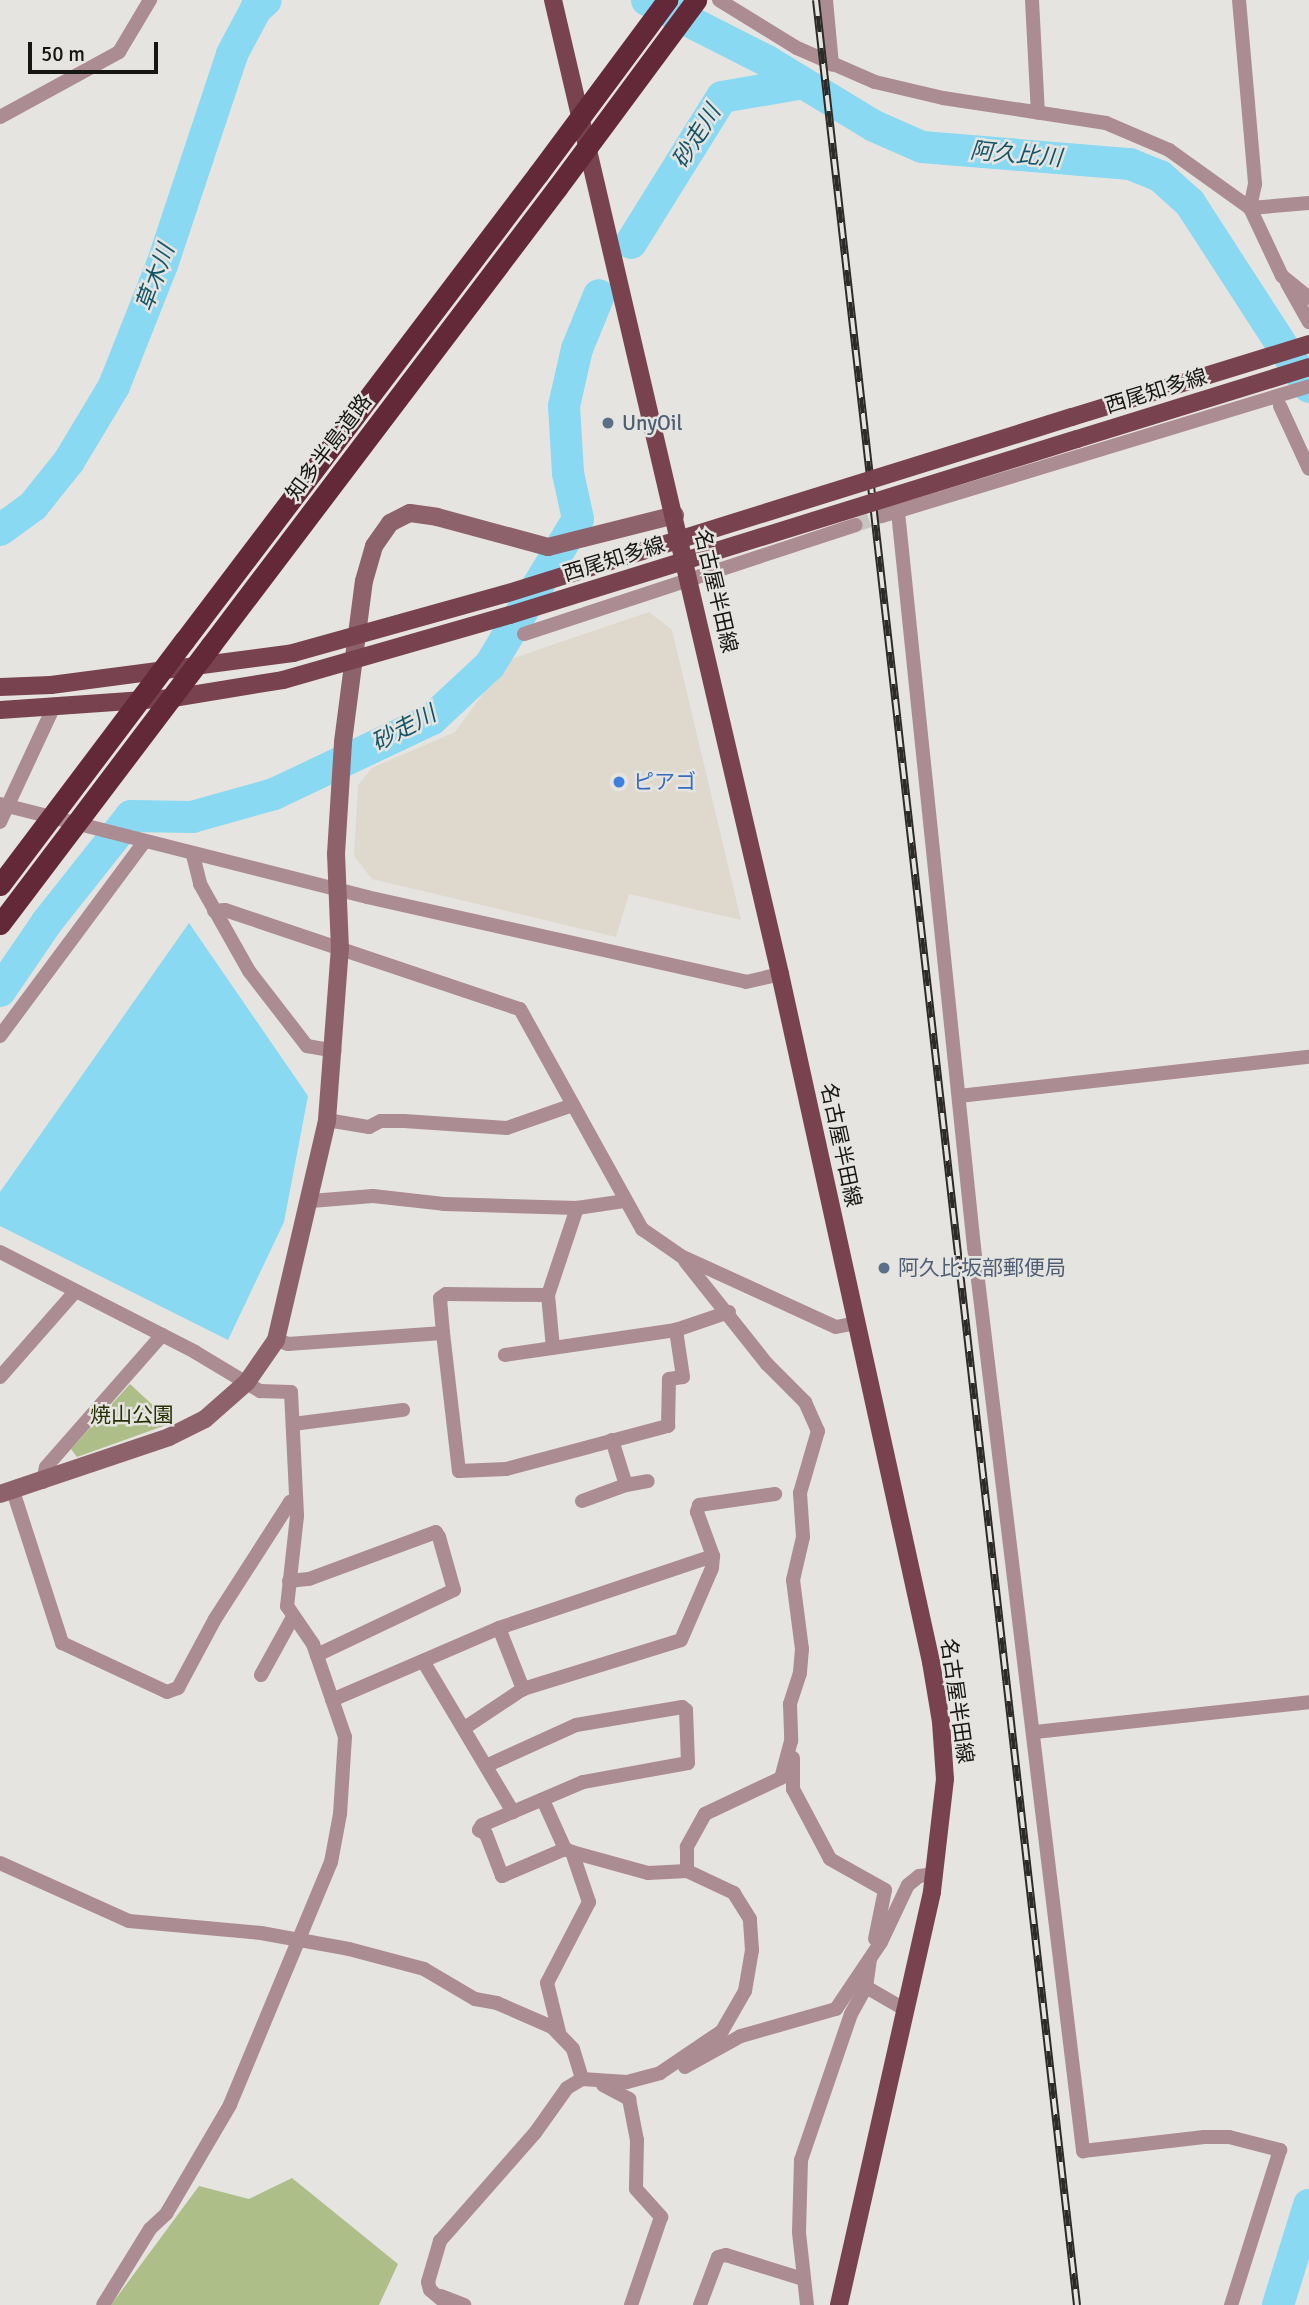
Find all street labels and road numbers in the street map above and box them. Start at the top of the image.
street label: 西尾知多線 [1102,364,1210,418]
street label: 知多半島道路 [281,389,377,505]
street label: 名古屋半田線 [690,527,742,655]
street label: 西尾知多線 [560,532,668,586]
street label: 名古屋半田線 [816,1081,866,1209]
street label: 名古屋半田線 [936,1637,978,1765]

